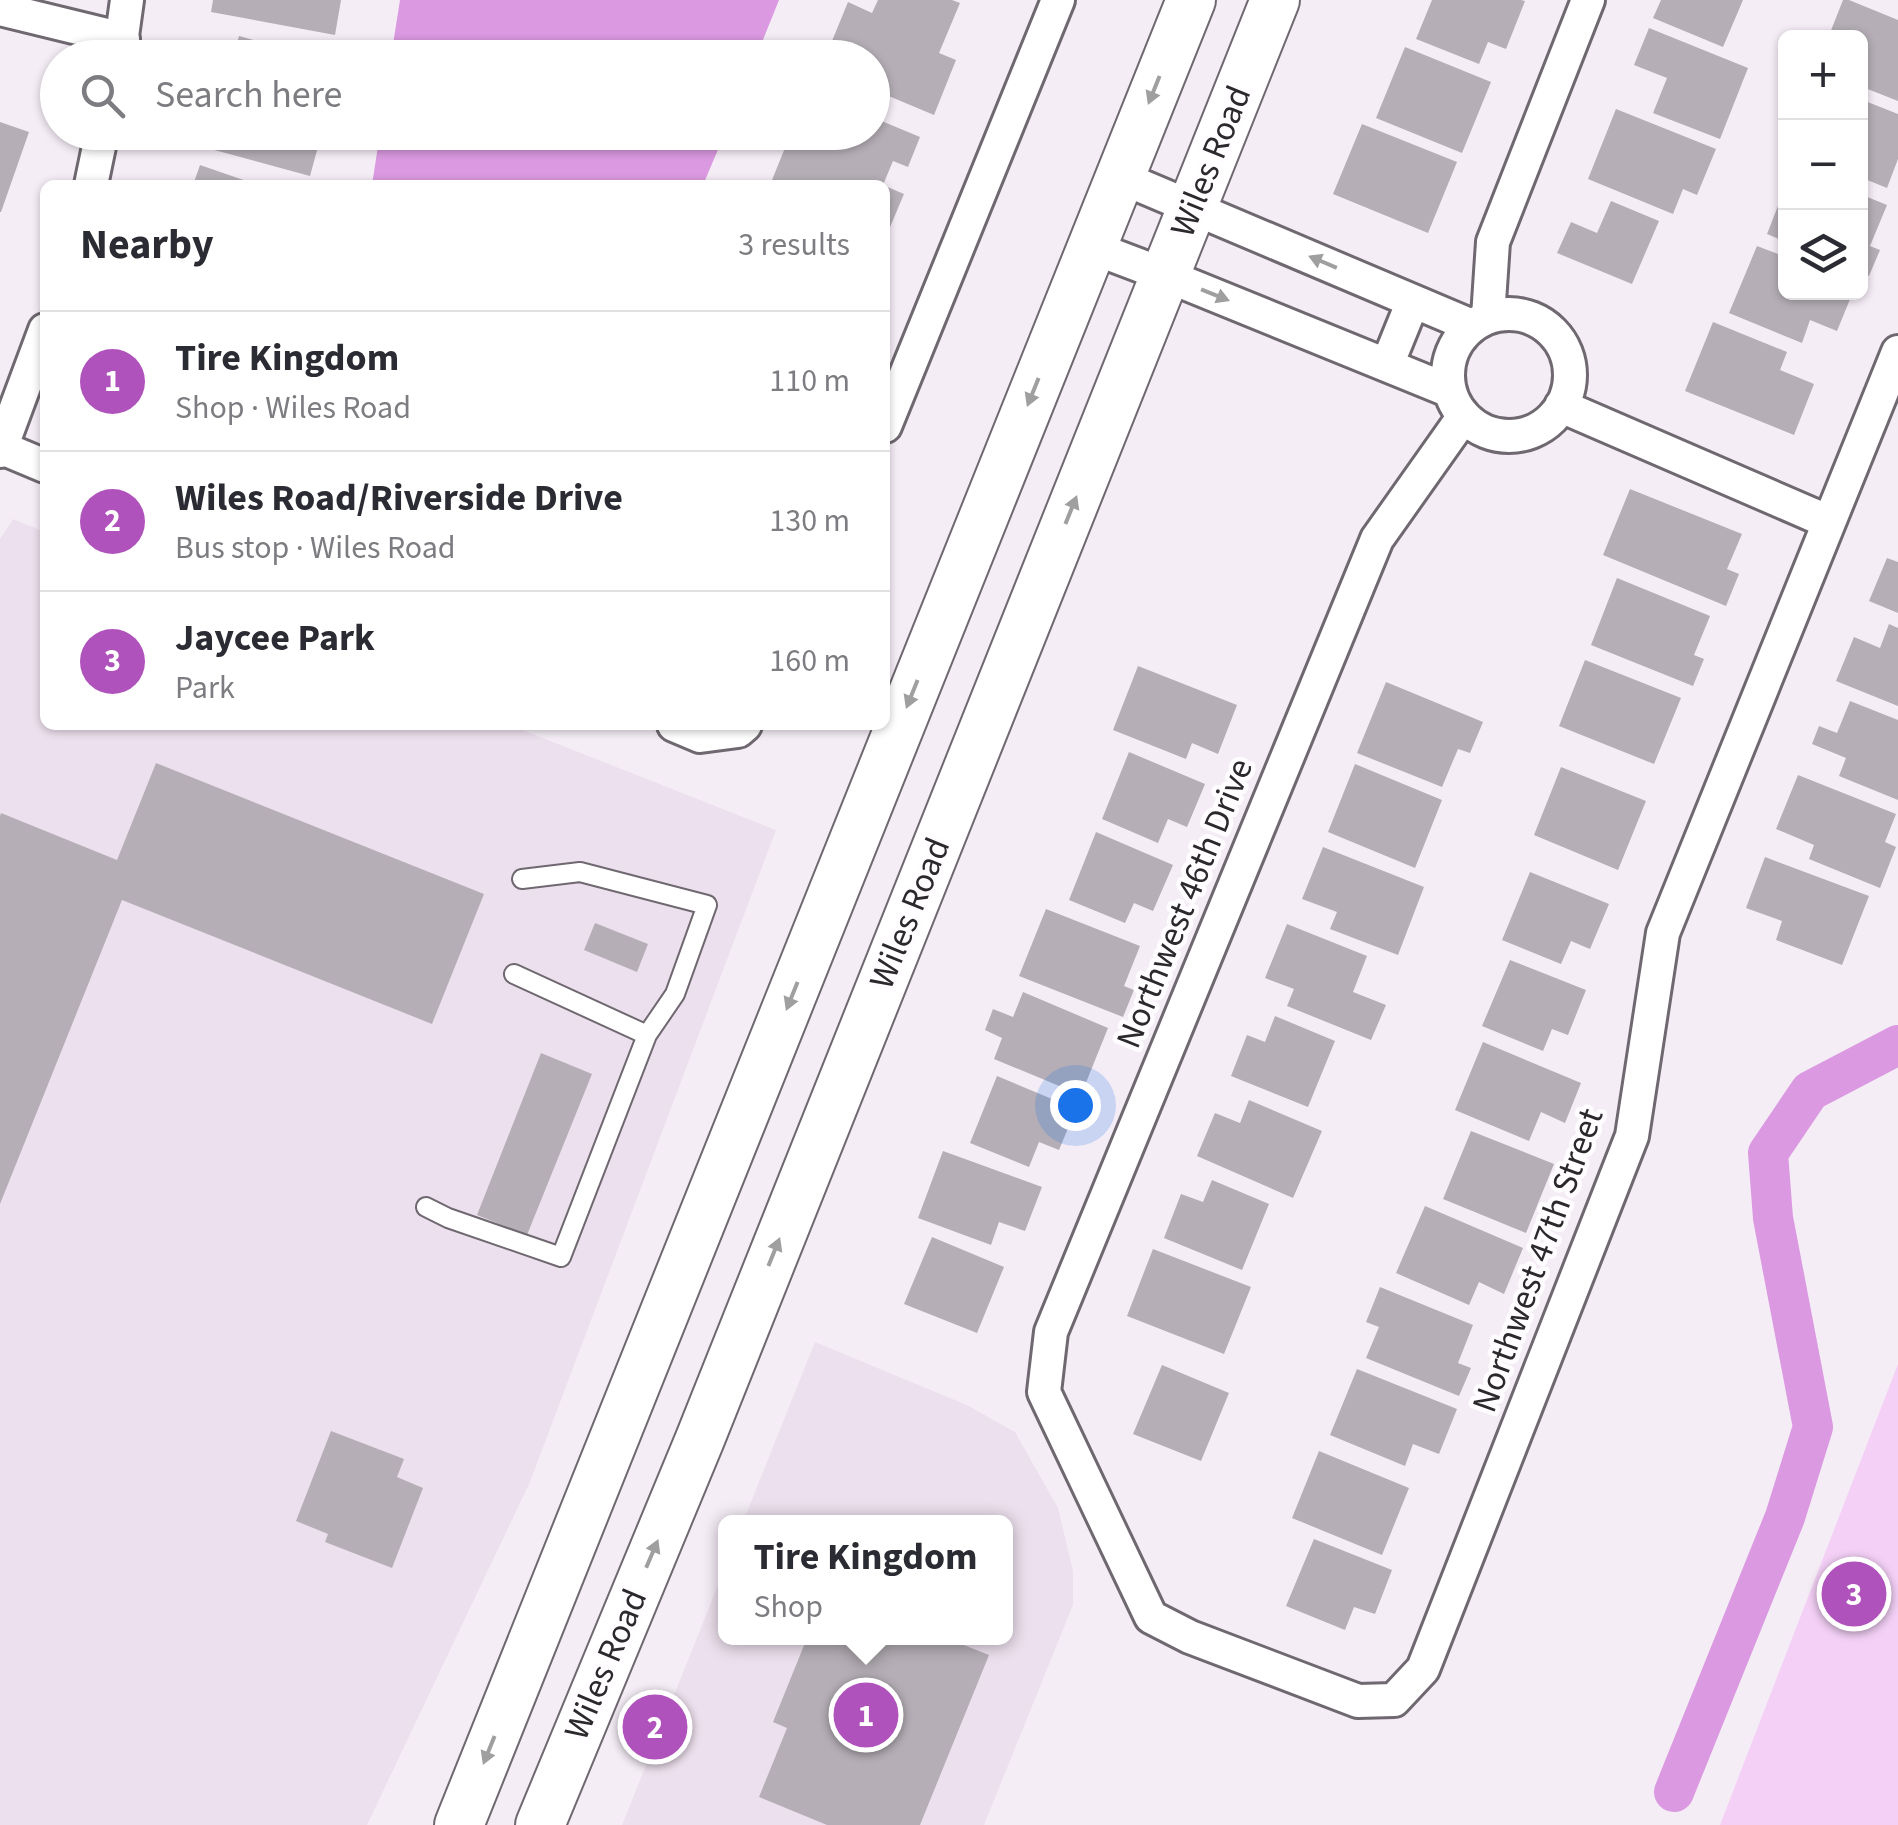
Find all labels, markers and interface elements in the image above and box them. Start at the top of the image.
map controls [1778,30,1868,300]
button: + [1778,30,1868,120]
search box [40,40,890,150]
icon: search [75,68,130,123]
text: Search here [155,68,342,122]
one-way arrow [1146,76,1162,106]
street label: Wiles Road [1158,78,1264,245]
button: − [1778,120,1868,210]
button: layers [1778,210,1868,300]
text: Nearby [80,215,214,275]
text: 3 results [738,222,850,268]
one-way arrow [1309,254,1338,270]
one-way arrow [1200,287,1230,303]
text: Tire Kingdom [175,331,399,385]
text: 1 [104,358,121,404]
text: 110 m [769,358,850,404]
one-way arrow [1025,377,1041,407]
text: Shop · Wiles Road [175,385,411,431]
text: Wiles Road/Riverside Drive [175,471,623,525]
one-way arrow [1063,494,1079,524]
text: 2 [104,498,121,544]
text: 130 m [769,498,850,544]
text: Bus stop · Wiles Road [175,525,456,571]
text: Jaycee Park [175,611,375,665]
text: 3 [104,638,121,684]
text: 160 m [769,638,850,684]
text: Park [175,665,235,711]
one-way arrow [904,679,920,709]
street label: Northwest 46th Drive [1104,751,1266,1056]
street label: Wiles Road [857,830,963,997]
one-way arrow [783,981,799,1011]
your location [1050,1080,1101,1131]
street label: Northwest 47th Street [1460,1101,1616,1419]
one-way arrow [766,1237,782,1267]
popup [718,1515,1013,1645]
text: Tire Kingdom [753,1530,978,1584]
one-way arrow [644,1538,660,1568]
pin: 3 [1822,1556,1886,1632]
street label: Wiles Road [552,1581,660,1747]
text: Shop [753,1584,823,1630]
pin: 1 [834,1678,898,1752]
pin: 2 [622,1690,688,1764]
one-way arrow [481,1736,497,1766]

